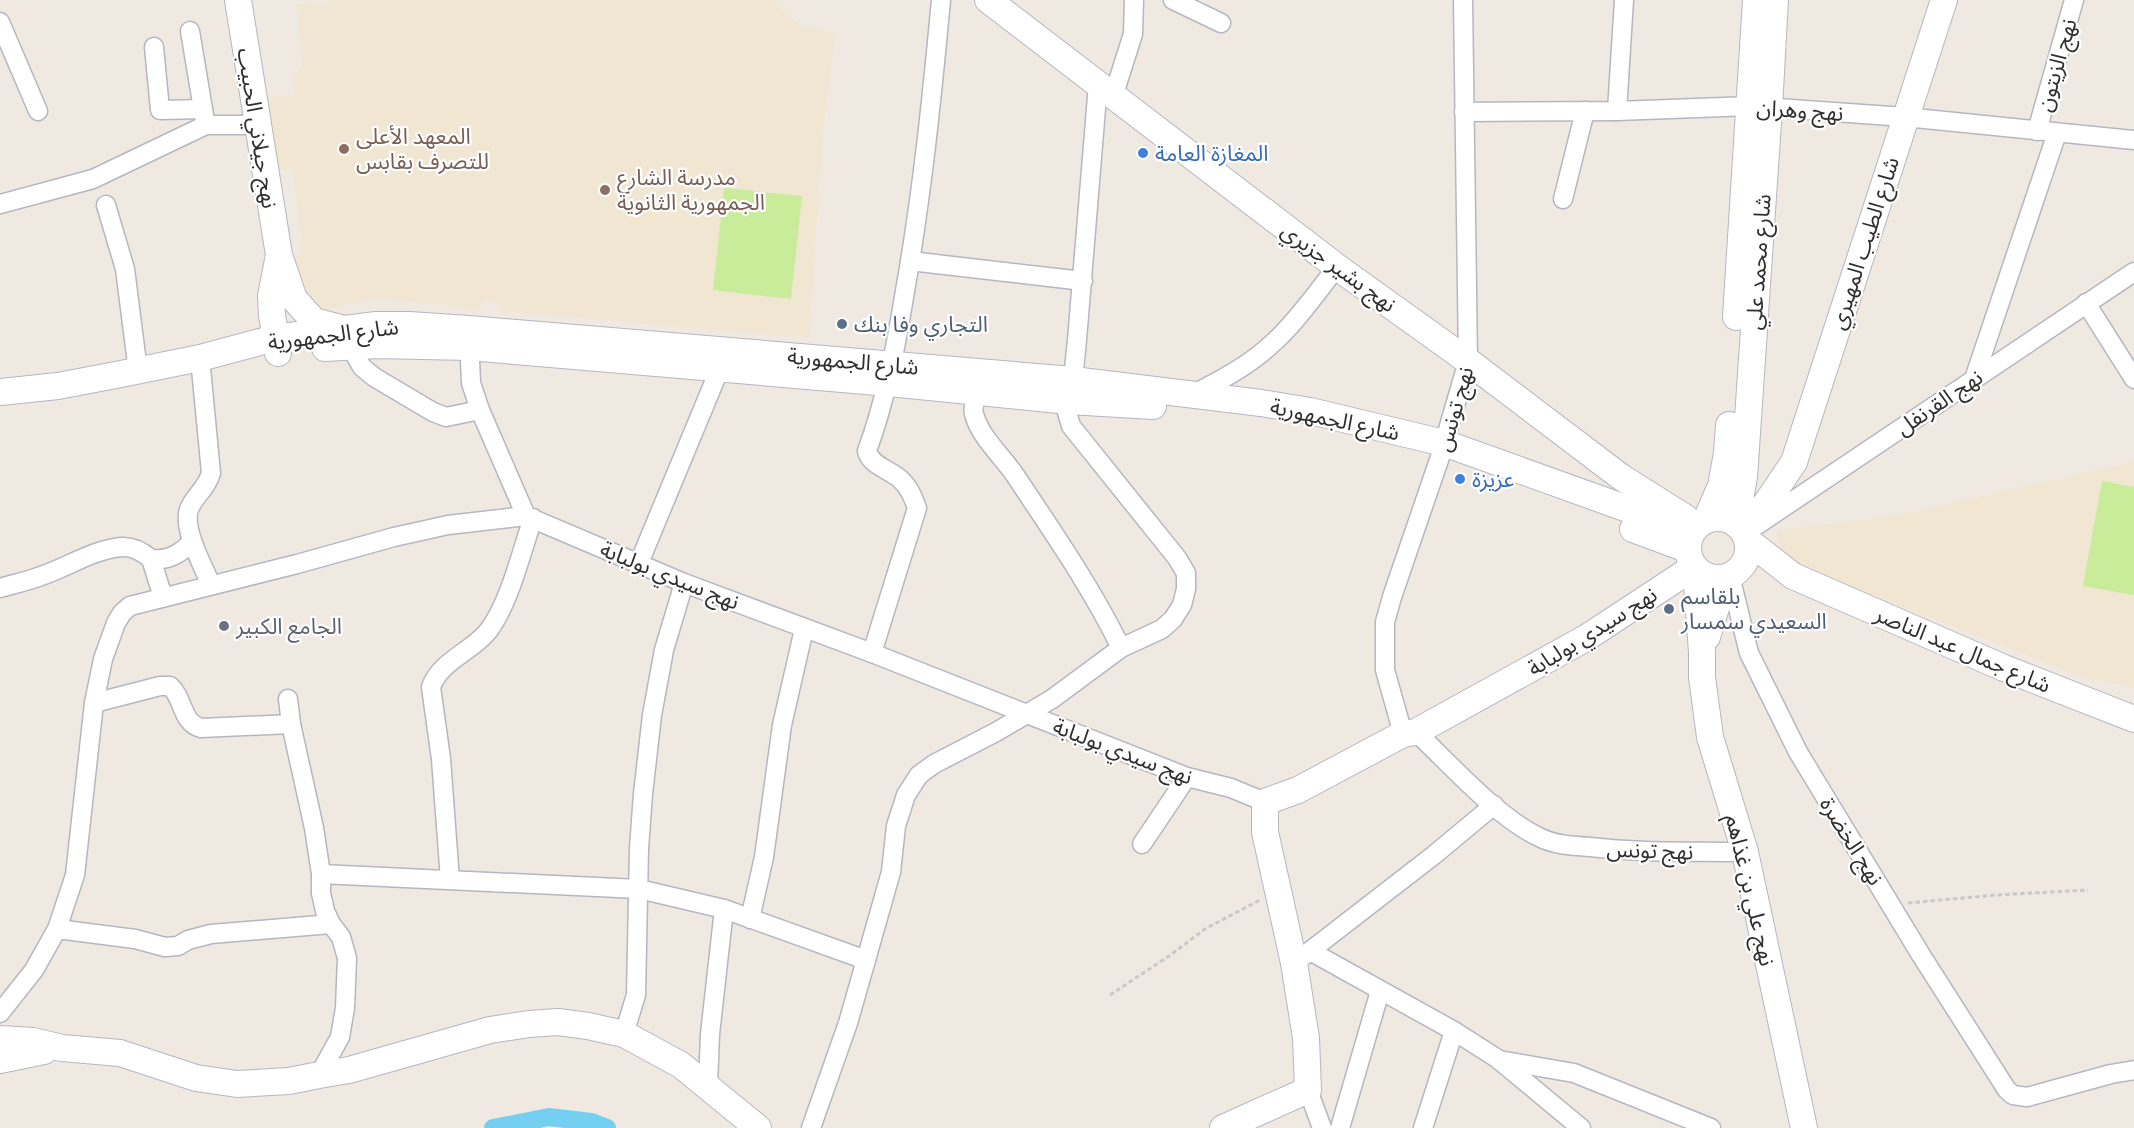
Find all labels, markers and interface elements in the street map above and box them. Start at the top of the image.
street label: نهج الزيتون [2027,14,2085,116]
street label: نهج جيلاني الحبيب [228,45,287,211]
street label: نهج وهران [1755,90,1845,130]
place label: المعهد الأعلى للتصرف بقابس [356,119,489,178]
place label: المغازة العامة [1155,136,1269,170]
marker: المعهد الأعلى للتصرف بقابس [337,142,351,156]
marker: المغازة العامة [1136,146,1150,160]
street label: شارع الطيب المهيري [1820,152,1908,334]
place label: مدرسة الشارع الجمهورية الثانوية [617,160,765,219]
marker: مدرسة الشارع الجمهورية الثانوية [598,183,612,197]
street label: شارع محمد علي [1736,193,1780,331]
street label: نهج بشير جزيري [1274,213,1404,321]
place label: التجاري وفا بنك [854,307,988,341]
street label: شارع الجمهورية [266,309,400,359]
marker: التجاري وفا بنك [835,317,849,331]
street label: شارع الجمهورية [786,338,920,384]
street label: نهج القرنفل [1888,360,1990,444]
street label: نهج تونس [1426,362,1482,456]
street label: شارع الجمهورية [1267,389,1403,449]
place label: عزيزة [1472,462,1514,496]
marker: عزيزة [1453,472,1467,486]
street label: نهج سيدي بولبابة [595,532,745,618]
street label: نهج سيدي بولبابة [1520,578,1664,685]
place label: بلقاسم السعيدي سمسار [1680,579,1827,638]
street label: شارع جمال عبد الناصر [1869,596,2056,701]
marker: بلقاسم السعيدي سمسار [1662,602,1676,616]
place label: الجامع الكبير [235,609,342,643]
marker: الجامع الكبير [217,619,231,633]
street label: نهج سيدي بولبابة [1048,709,1198,793]
street label: نهج الخضرة [1811,790,1893,892]
street label: نهج علي بن غذاهم [1717,811,1785,969]
street label: نهج تونس [1606,831,1694,869]

